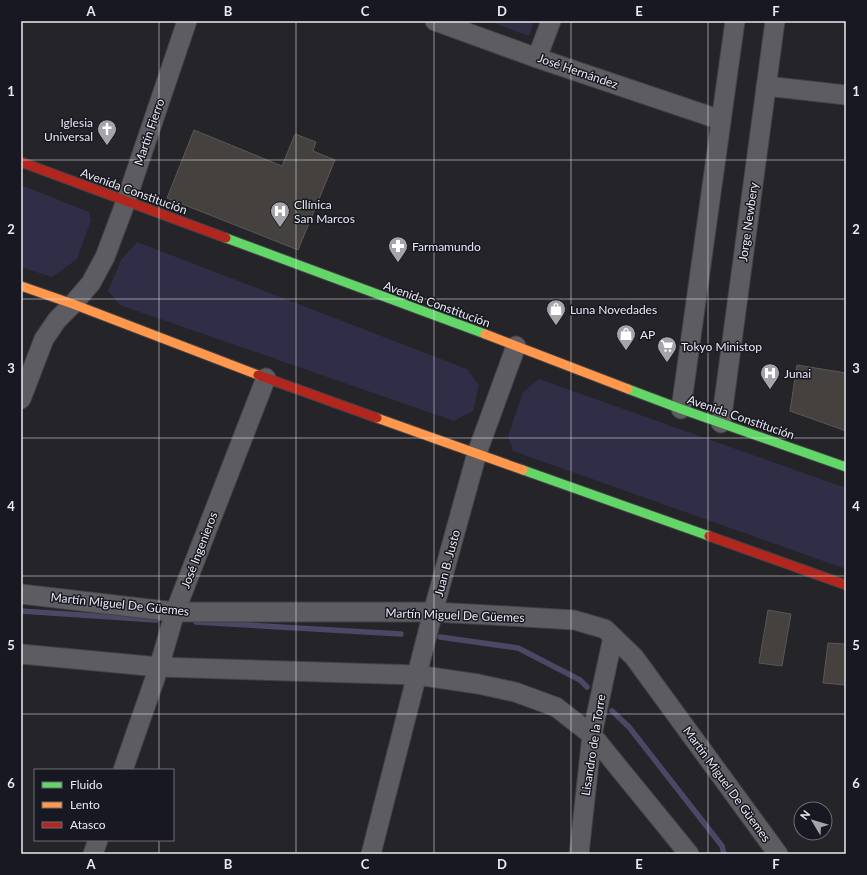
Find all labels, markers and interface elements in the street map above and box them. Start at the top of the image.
text: A [85,3,96,19]
text: B [224,3,233,19]
text: C [361,3,370,19]
text: D [497,3,507,19]
text: E [635,3,643,19]
text: F [772,3,780,19]
street label: José Hernández [536,50,621,92]
text: 1 [7,83,15,99]
text: 1 [852,83,860,99]
street label: Martín Fierro [131,96,168,167]
place label: Iglesia Universal [44,115,93,144]
church icon: Iglesia Universal [96,118,118,146]
street label: Avenida Constitución [79,165,189,217]
street label: Jorge Newbery [735,181,761,263]
place label: Cllínica San Marcos [294,197,355,226]
hospital icon: Cllínica San Marcos [269,200,291,228]
text: 2 [7,221,15,237]
text: 2 [852,221,860,237]
pharmacy icon: Farmamundo [387,235,409,263]
place label: Farmamundo [412,239,481,254]
street label: Avenida Constitución [382,278,492,330]
shop icon: Luna Novedades [545,298,567,326]
place label: Luna Novedades [570,302,657,317]
shop icon: AP [615,323,637,351]
place label: AP [640,327,655,342]
supermarket icon: Tokyo Ministop [656,335,678,363]
place label: Tokyo Ministop [681,339,762,354]
text: 3 [7,360,15,376]
text: 3 [852,360,860,376]
hospital icon: Junai [759,362,781,390]
place label: Junai [784,366,811,381]
street label: Avenida Constitución [685,392,797,442]
text: 4 [7,498,15,514]
text: 4 [852,498,860,514]
street label: José Ingenieros [178,510,220,590]
street label: Juan B. Justo [431,528,463,598]
street label: Martín Miguel De Güemes [50,589,190,619]
street label: Martín Miguel De Güemes [385,605,525,625]
text: 5 [7,637,15,653]
text: 5 [852,637,860,653]
street label: Lisandro de la Torre [578,693,608,797]
street label: Martín Miguel De Güemes [680,723,774,845]
legend [34,769,174,841]
text: 6 [7,775,15,791]
text: 6 [852,775,860,791]
text: Fluido [70,777,103,792]
text: Lento [70,797,100,812]
north arrow [793,801,833,841]
text: N [797,807,812,822]
text: Atasco [70,817,106,832]
text: A [85,856,96,872]
text: B [224,856,233,872]
text: C [361,856,370,872]
text: D [497,856,507,872]
text: E [635,856,643,872]
text: F [772,856,780,872]

